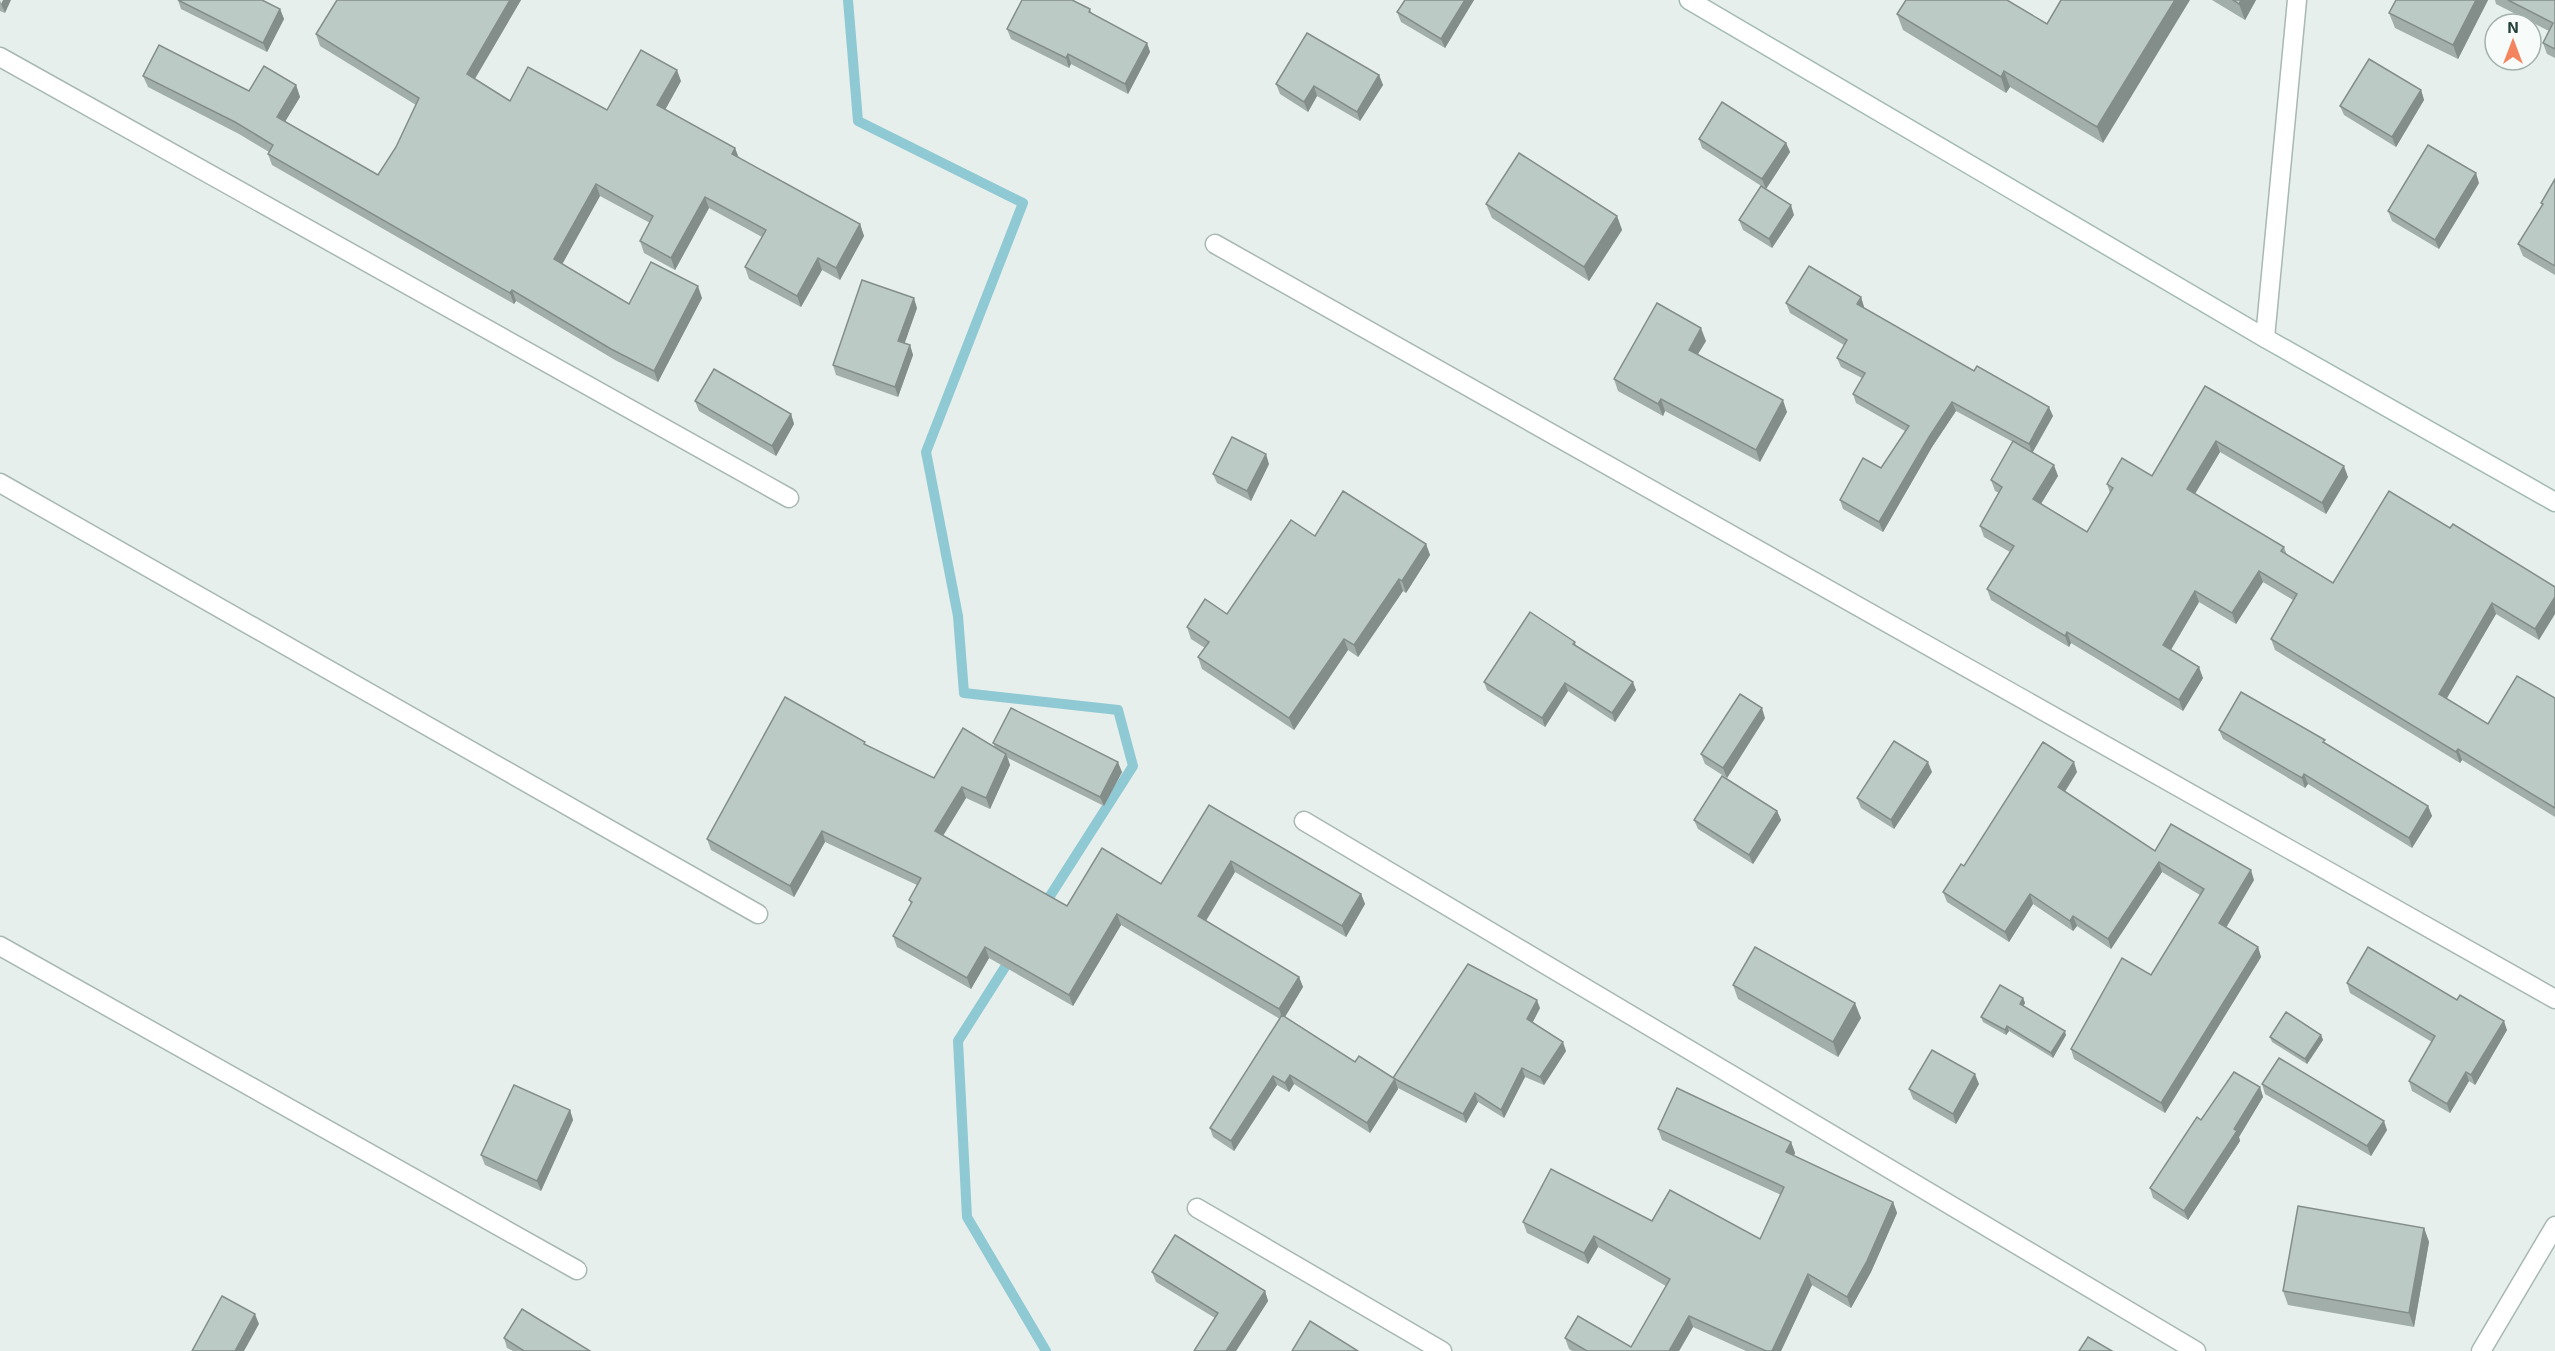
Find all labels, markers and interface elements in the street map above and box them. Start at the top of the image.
north arrow [2483,12,2543,72]
text: N [2507,17,2519,36]

